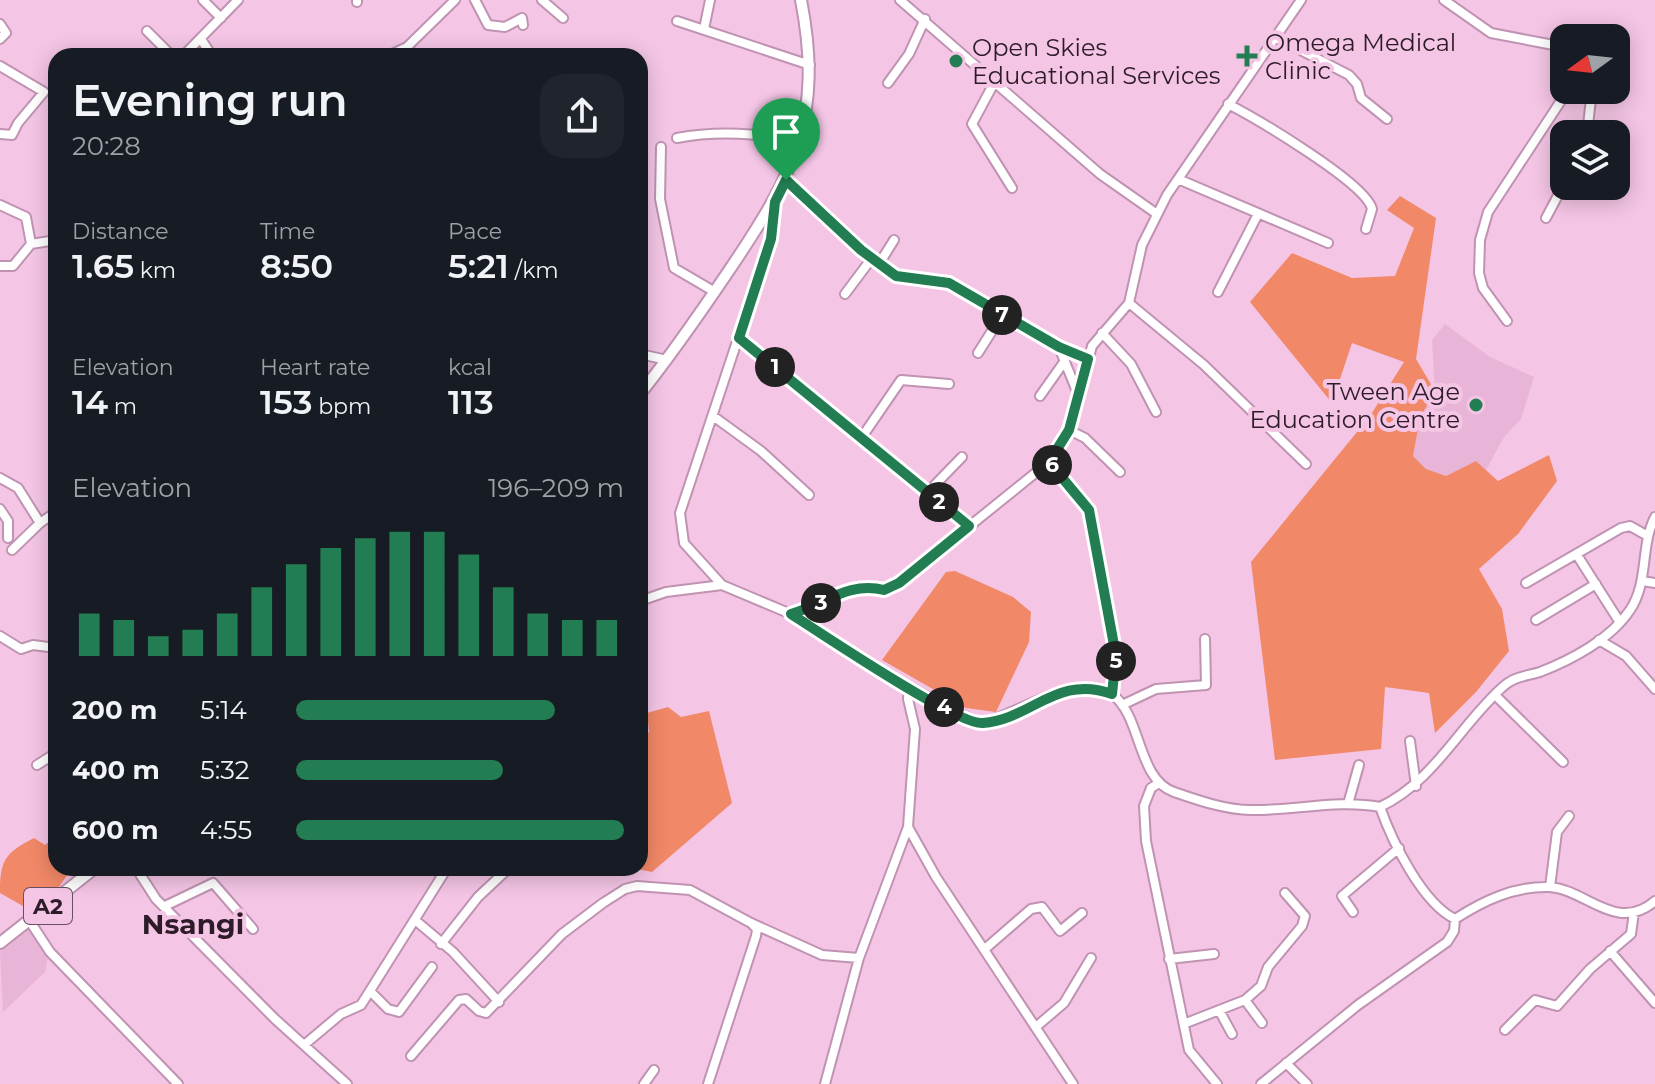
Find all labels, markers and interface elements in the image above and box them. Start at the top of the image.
north arrow [1550,24,1630,104]
map controls [1550,24,1630,200]
place label: Omega Medical Clinic [1265,28,1456,85]
place label: Open Skies Educational Services [972,33,1221,90]
marker: Omega Medical Clinic [1236,45,1258,67]
marker: Open Skies Educational Services [947,52,965,70]
text: Evening run [72,73,348,127]
button: share [540,74,624,158]
pin [752,98,820,180]
icon: arrive [764,110,808,154]
button: layers [1550,120,1630,200]
text: 20:28 [72,130,141,162]
text: Distance [72,218,169,245]
text: Time [260,218,315,245]
text: Pace [448,218,502,245]
text: 1.65 [72,245,134,287]
text: 8:50 [260,245,333,287]
text: 5:21 [448,245,509,287]
text: km [134,257,176,284]
text: /km [509,257,558,284]
pin: 7 [982,295,1022,335]
text: 7 [995,301,1009,328]
pin: 1 [755,347,795,387]
text: 1 [771,353,779,380]
text: Elevation [72,354,174,381]
text: Heart rate [260,354,370,381]
text: kcal [448,354,492,381]
place label: Tween Age Education Centre [1250,377,1460,434]
text: 14 [72,381,108,423]
text: 153 [260,381,312,423]
text: 113 [448,381,494,423]
text: m [108,393,137,420]
text: bpm [312,393,371,420]
marker: Tween Age Education Centre [1467,396,1485,414]
pin: 6 [1032,445,1072,485]
text: 6 [1045,451,1059,478]
text: Elevation [72,472,192,504]
text: 196–209 m [488,472,624,504]
pin: 2 [919,482,959,522]
text: 2 [933,488,945,515]
pin: 3 [801,583,841,623]
text: 3 [814,589,828,616]
pin: 5 [1096,641,1136,681]
text: 5 [1109,647,1123,674]
pin: 4 [924,687,964,727]
text: 4 [936,693,952,720]
text: 200 m [72,694,157,726]
text: 5:14 [200,694,247,726]
text: 400 m [72,754,160,786]
text: 5:32 [200,754,250,786]
text: 600 m [72,814,159,846]
text: 4:55 [200,814,252,846]
road number: A2 [24,888,72,924]
district label: Nsangi [142,907,244,941]

